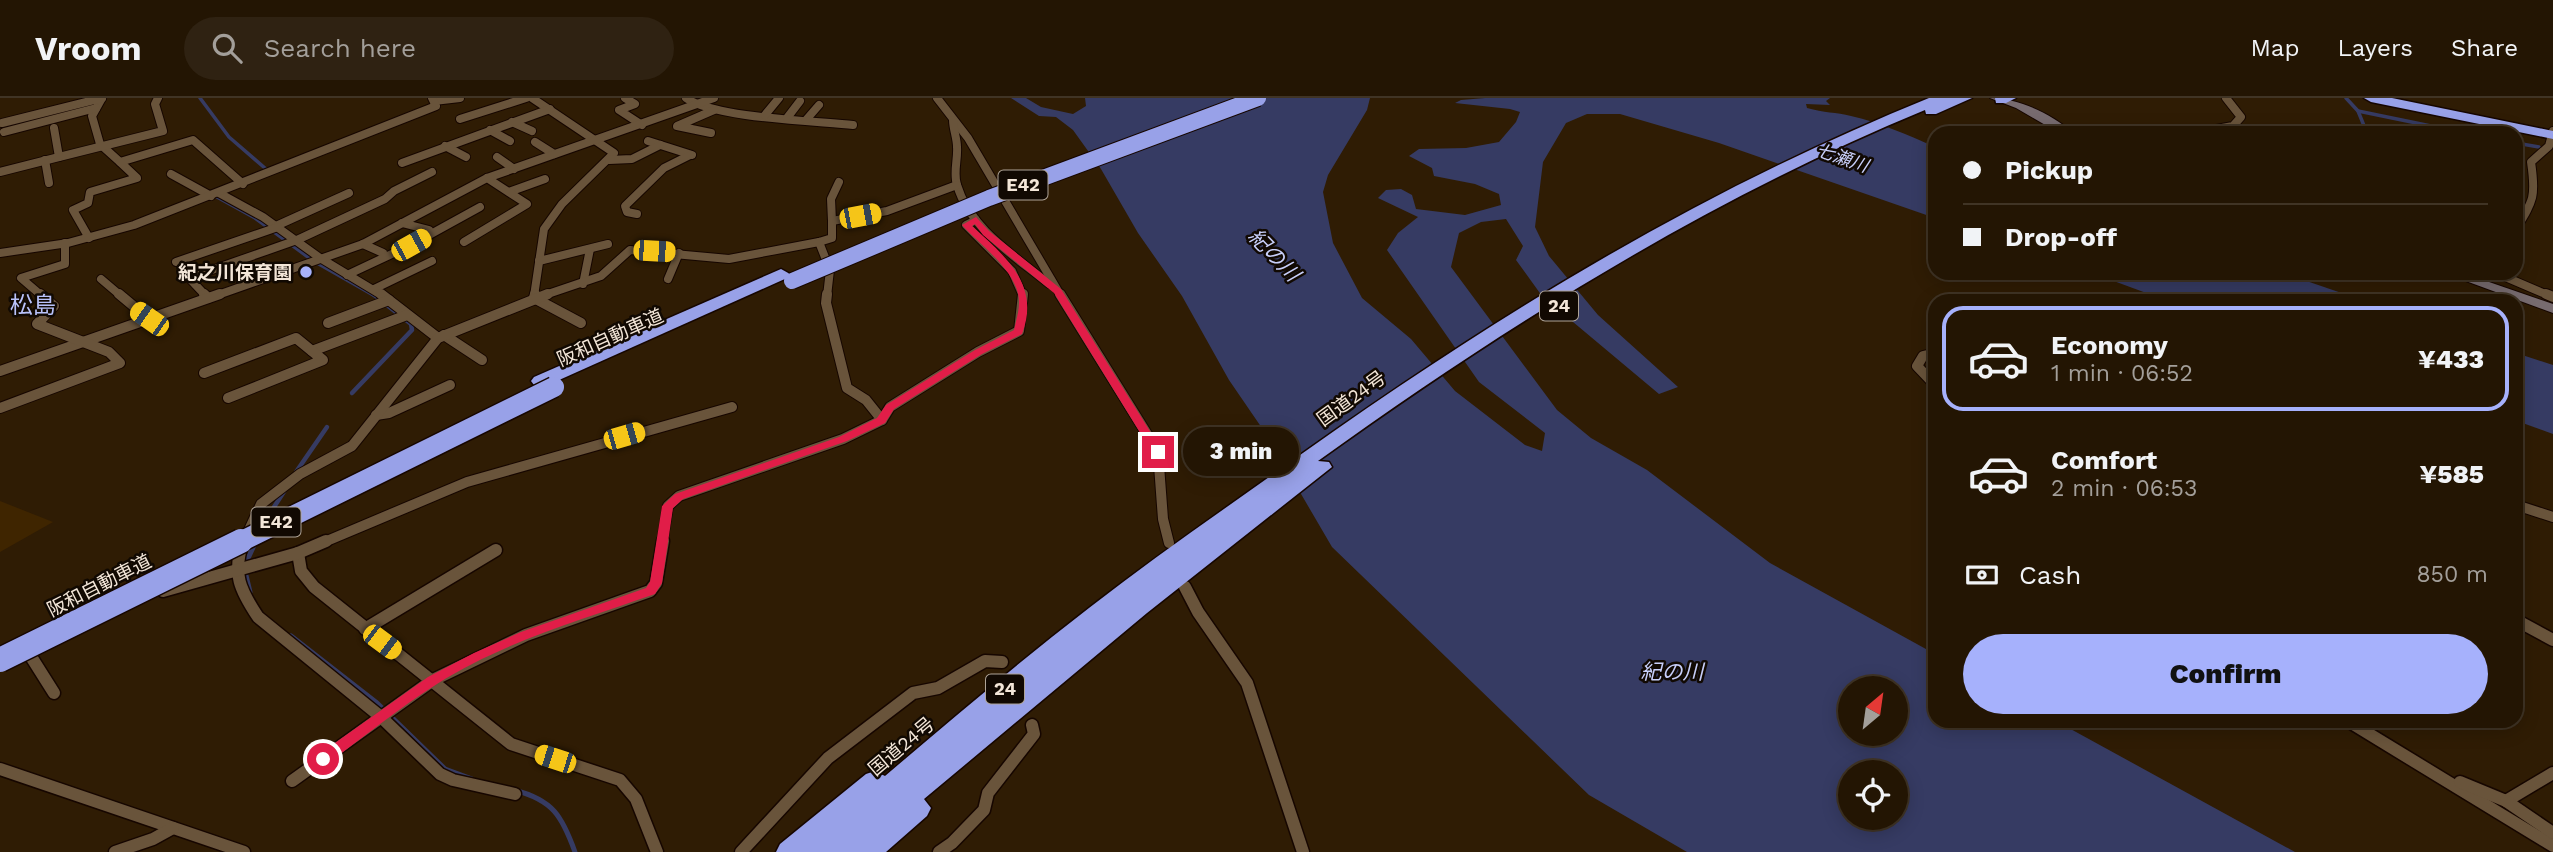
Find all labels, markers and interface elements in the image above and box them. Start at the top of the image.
search box [184,17,674,80]
text: Vroom [35,29,142,68]
icon: search [208,29,246,67]
text: Search here [264,33,416,63]
text: Map [2251,34,2299,62]
text: Layers [2337,34,2413,62]
text: Share [2451,34,2518,62]
water label: 七瀬川 [1813,139,1873,177]
text: Pickup [2005,155,2093,185]
road number: E42 [998,170,1048,200]
car [838,202,883,230]
text: Drop-off [2005,222,2117,252]
water label: 紀の川 [1243,223,1307,287]
car [388,226,435,264]
car [633,239,676,263]
place label: 紀之川保育園 [178,261,292,284]
marker: 紀之川保育園 [298,264,314,280]
district label: 松島 [10,292,56,319]
road number: 24 [1540,292,1578,321]
car [126,298,173,340]
street label: 阪和自動車道 [553,304,667,371]
icon: car [1967,327,2030,390]
text: Economy [2051,330,2168,360]
text: ¥433 [2418,344,2484,374]
text: 1 min · 06:52 [2051,360,2193,387]
street label: 国道24号 [1313,366,1390,431]
car [601,420,648,452]
callout: 3 min [1182,428,1298,476]
route end [1142,436,1174,468]
text: 3 min [1210,438,1272,465]
icon: car [1967,442,2030,505]
text: Comfort [2051,445,2157,475]
text: ¥585 [2420,459,2484,489]
text: 2 min · 06:53 [2051,475,2197,502]
road number: E42 [252,508,300,536]
street label: 阪和自動車道 [43,549,155,622]
icon: cash [1963,556,2001,594]
text: Cash [2019,560,2081,590]
text: 850 m [2416,561,2488,588]
car [359,621,406,663]
button: Confirm [1963,634,2488,714]
water label: 紀の川 [1641,659,1705,684]
road number: 24 [986,674,1024,704]
north arrow [1838,676,1908,746]
map controls [1838,676,1908,830]
street label: 国道24号 [864,712,939,781]
route start [307,743,339,775]
car [532,743,579,775]
button: locate [1838,760,1908,830]

